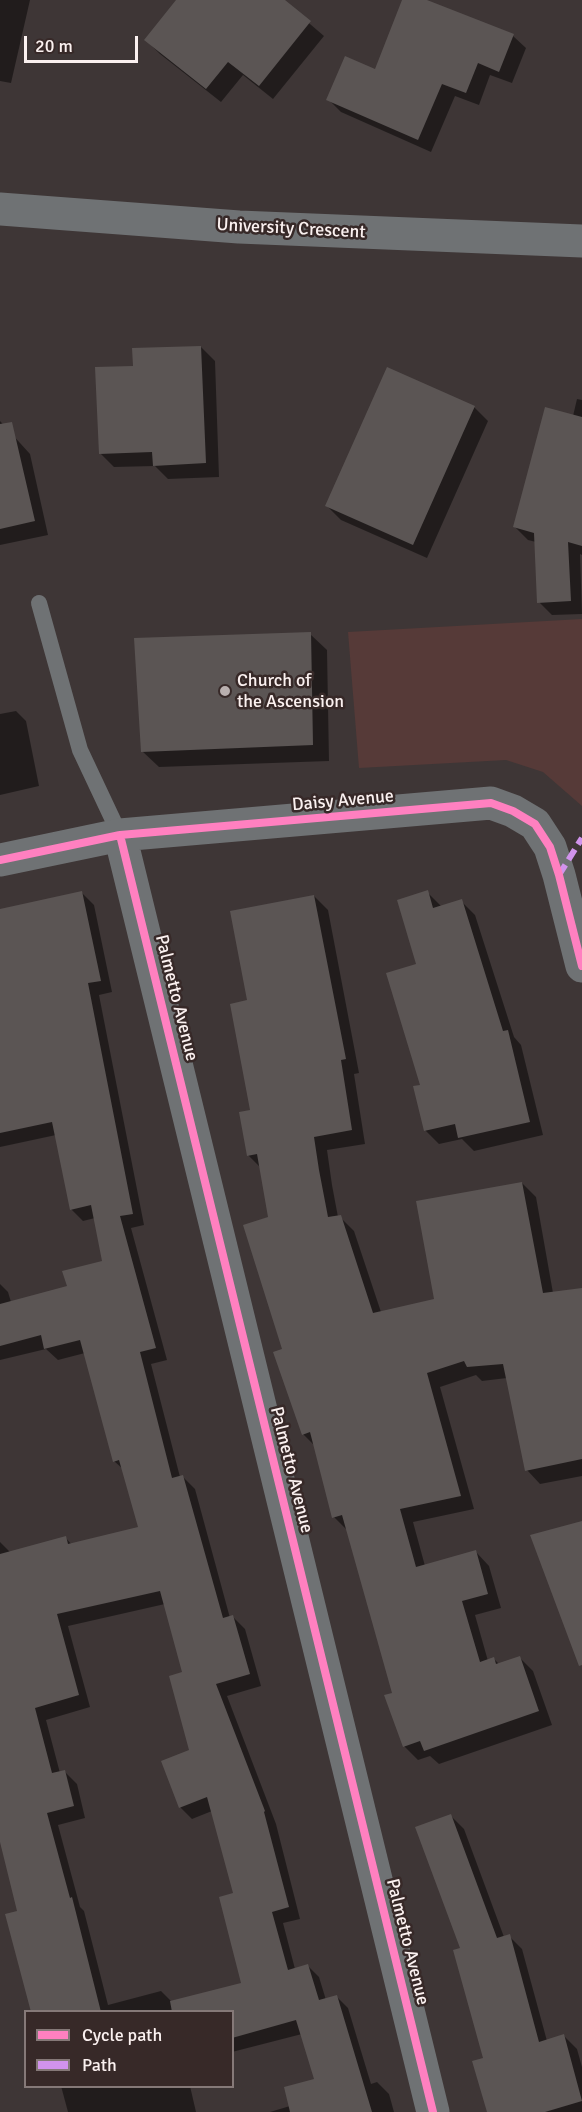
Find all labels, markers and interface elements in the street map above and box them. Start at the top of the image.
scale bar [27,24,141,62]
text: 20 m [35,35,73,57]
street label: University Crescent [216,214,366,244]
place label: Church of the Ascension [237,670,344,712]
marker: Church of the Ascension [218,684,232,698]
street label: Daisy Avenue [291,786,395,816]
street label: Palmetto Avenue [150,932,202,1064]
street label: Palmetto Avenue [265,1404,317,1536]
street label: Palmetto Avenue [381,1876,433,2008]
legend [24,2010,234,2088]
text: Cycle path [82,2024,162,2046]
text: Path [82,2054,117,2076]

